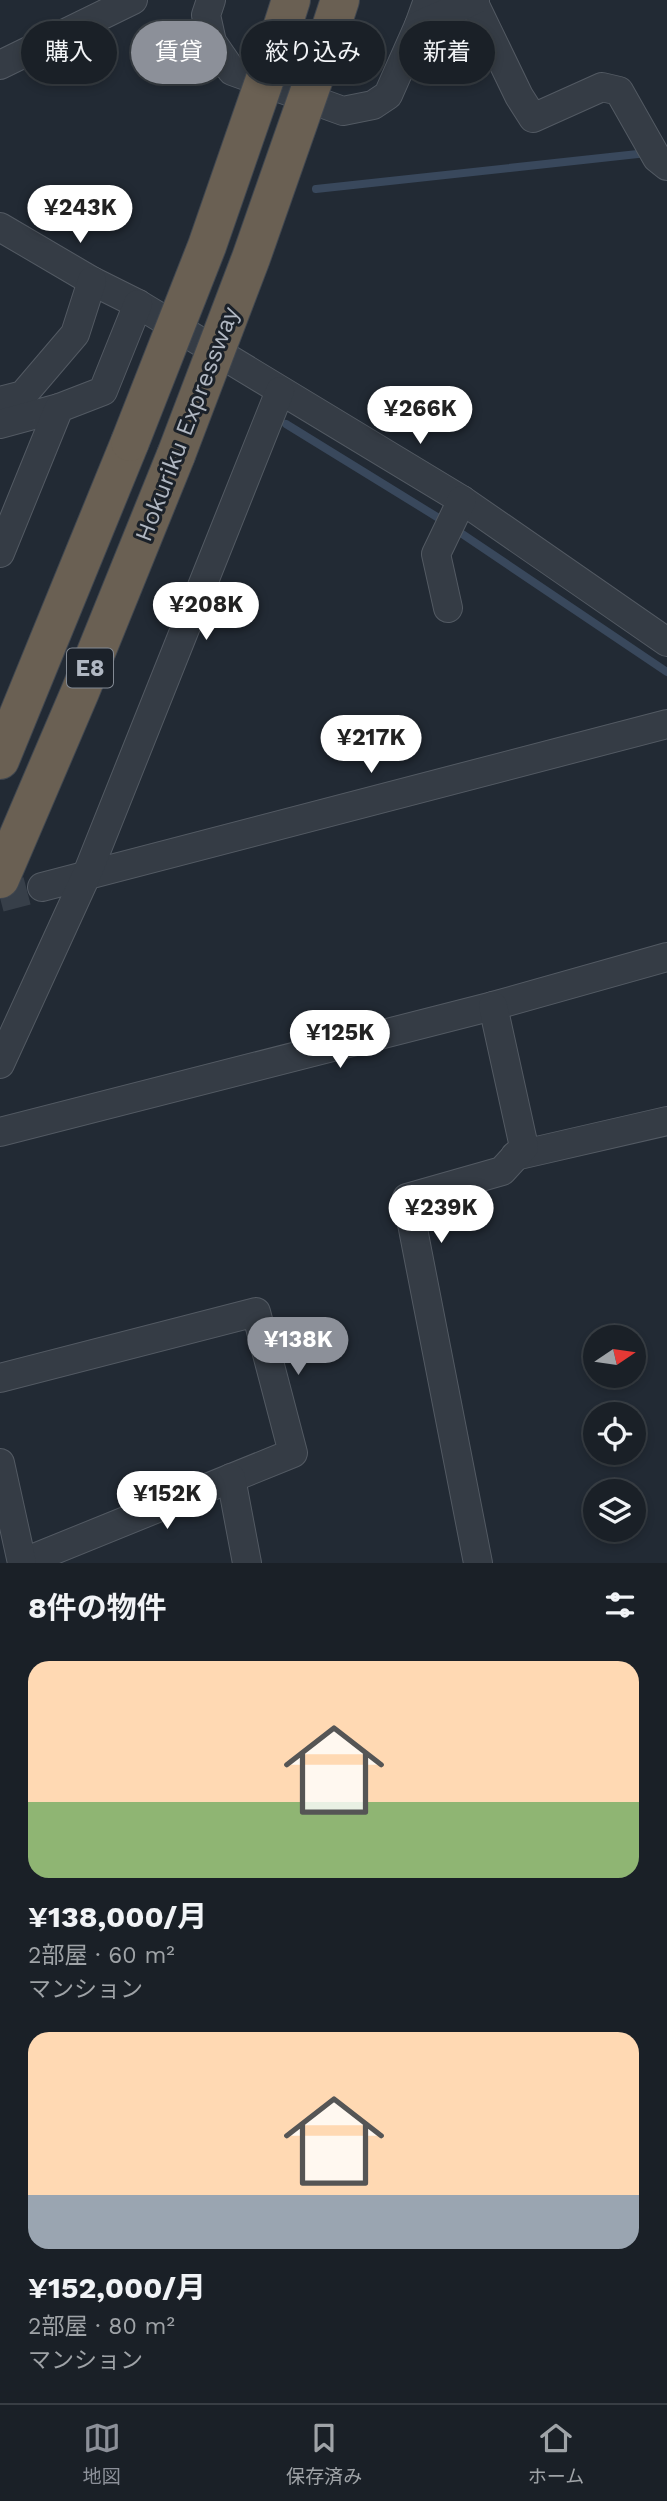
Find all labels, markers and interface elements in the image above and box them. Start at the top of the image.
chip: 購入 [21,21,117,84]
chip: 賃貸 [131,21,227,84]
chip: 絞り込み [241,21,385,84]
chip: 新着 [399,21,495,84]
pin: ¥243K [31,186,129,245]
text: ¥243K [43,194,117,221]
street label: Hokuriku Expressway [129,302,245,545]
pin: ¥266K [371,386,469,446]
text: ¥266K [383,395,457,422]
pin: ¥208K [157,582,255,642]
text: ¥208K [169,591,243,618]
road number: E8 [67,648,113,688]
pin: ¥217K [322,716,420,775]
text: ¥217K [337,724,405,751]
pin: ¥125K [291,1010,389,1070]
text: ¥125K [306,1019,374,1046]
pin: ¥239K [392,1186,490,1245]
text: ¥239K [405,1194,477,1221]
pin: ¥138K [249,1318,347,1377]
north arrow [583,1325,646,1388]
map controls [583,1325,646,1542]
text: ¥138K [263,1326,333,1353]
button: locate [583,1402,646,1465]
pin: ¥152K [118,1472,216,1531]
button: layers [583,1479,646,1542]
text: ¥152K [133,1480,201,1507]
icon: filters [601,1586,639,1624]
text: 8件の物件 [28,1590,167,1625]
icon: home [271,1707,397,1833]
text: ¥138,000/月 [28,1899,207,1934]
text: 2部屋 · 60 m² [28,1942,175,1969]
text: マンション [28,1976,143,2003]
icon: home [271,2078,397,2204]
text: ¥152,000/月 [28,2270,206,2305]
text: 2部屋 · 80 m² [28,2313,175,2340]
text: マンション [28,2347,143,2374]
tab: 地図 [83,2419,121,2488]
tab: 保存済み [286,2419,362,2488]
tab: ホーム [528,2419,584,2488]

